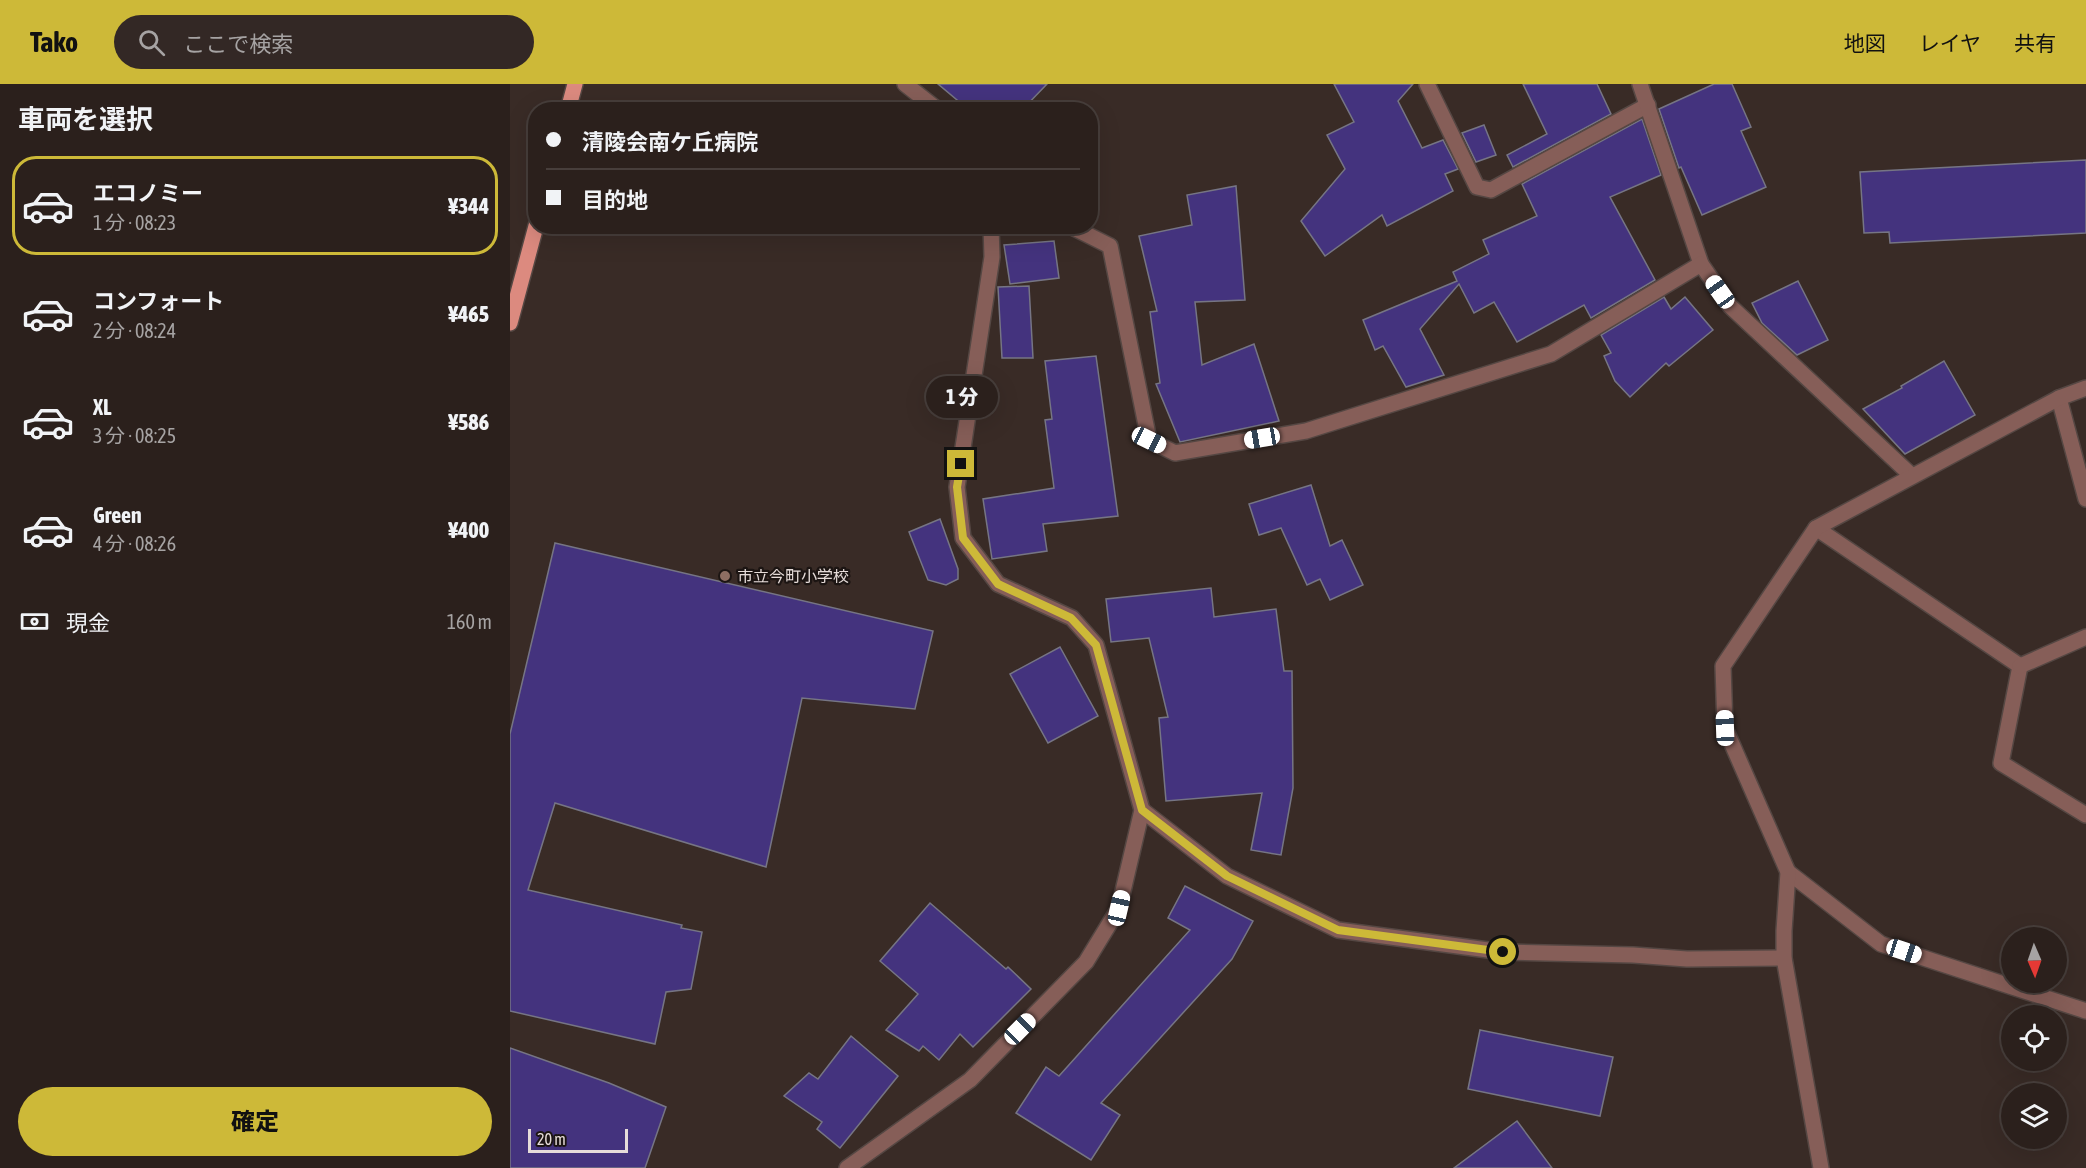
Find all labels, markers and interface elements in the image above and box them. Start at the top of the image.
search box [114,15,534,69]
text: Tako [30,26,78,58]
icon: search [135,26,168,59]
text: ここで検索 [183,31,293,57]
text: 地図 [1844,31,1886,55]
text: レイヤ [1919,31,1981,55]
text: 共有 [2014,31,2056,55]
text: 車両を選択 [18,104,153,135]
text: 清陵会南ケ丘病院 [582,129,758,155]
icon: car [21,179,75,233]
text: エコノミー [93,180,203,206]
text: 目的地 [582,187,648,213]
text: ¥344 [448,193,489,219]
text: 1 分 · 08:23 [93,211,176,234]
car [1702,272,1738,312]
icon: car [21,287,75,341]
text: コンフォート [93,288,224,314]
text: ¥465 [448,301,489,327]
text: 2 分 · 08:24 [93,319,176,342]
callout: 1 分 [925,377,997,419]
text: 1 分 [946,385,978,408]
text: XL [93,394,111,420]
icon: car [21,395,75,449]
text: ¥586 [448,409,489,435]
text: 3 分 · 08:25 [93,424,176,447]
car [1129,424,1169,456]
car [1243,426,1281,450]
route end [947,450,974,477]
text: Green [93,502,142,528]
icon: car [21,503,75,557]
text: ¥400 [448,517,489,543]
text: 4 分 · 08:26 [93,532,176,555]
place label: 市立今町小学校 [737,567,849,585]
marker: 市立今町小学校 [718,569,732,583]
icon: cash [18,605,51,638]
text: 現金 [66,610,110,636]
text: 160 m [447,610,492,633]
car [1715,710,1735,746]
car [1106,888,1132,928]
north arrow [2001,927,2067,993]
map controls [2001,927,2067,1149]
car [1884,937,1924,965]
route start [1489,938,1516,965]
button: locate [2001,1005,2067,1071]
car [1001,1010,1039,1048]
button: layers [2001,1083,2067,1149]
button: 確定 [18,1087,492,1156]
scale bar [528,1126,628,1154]
text: 20 m [537,1130,566,1148]

